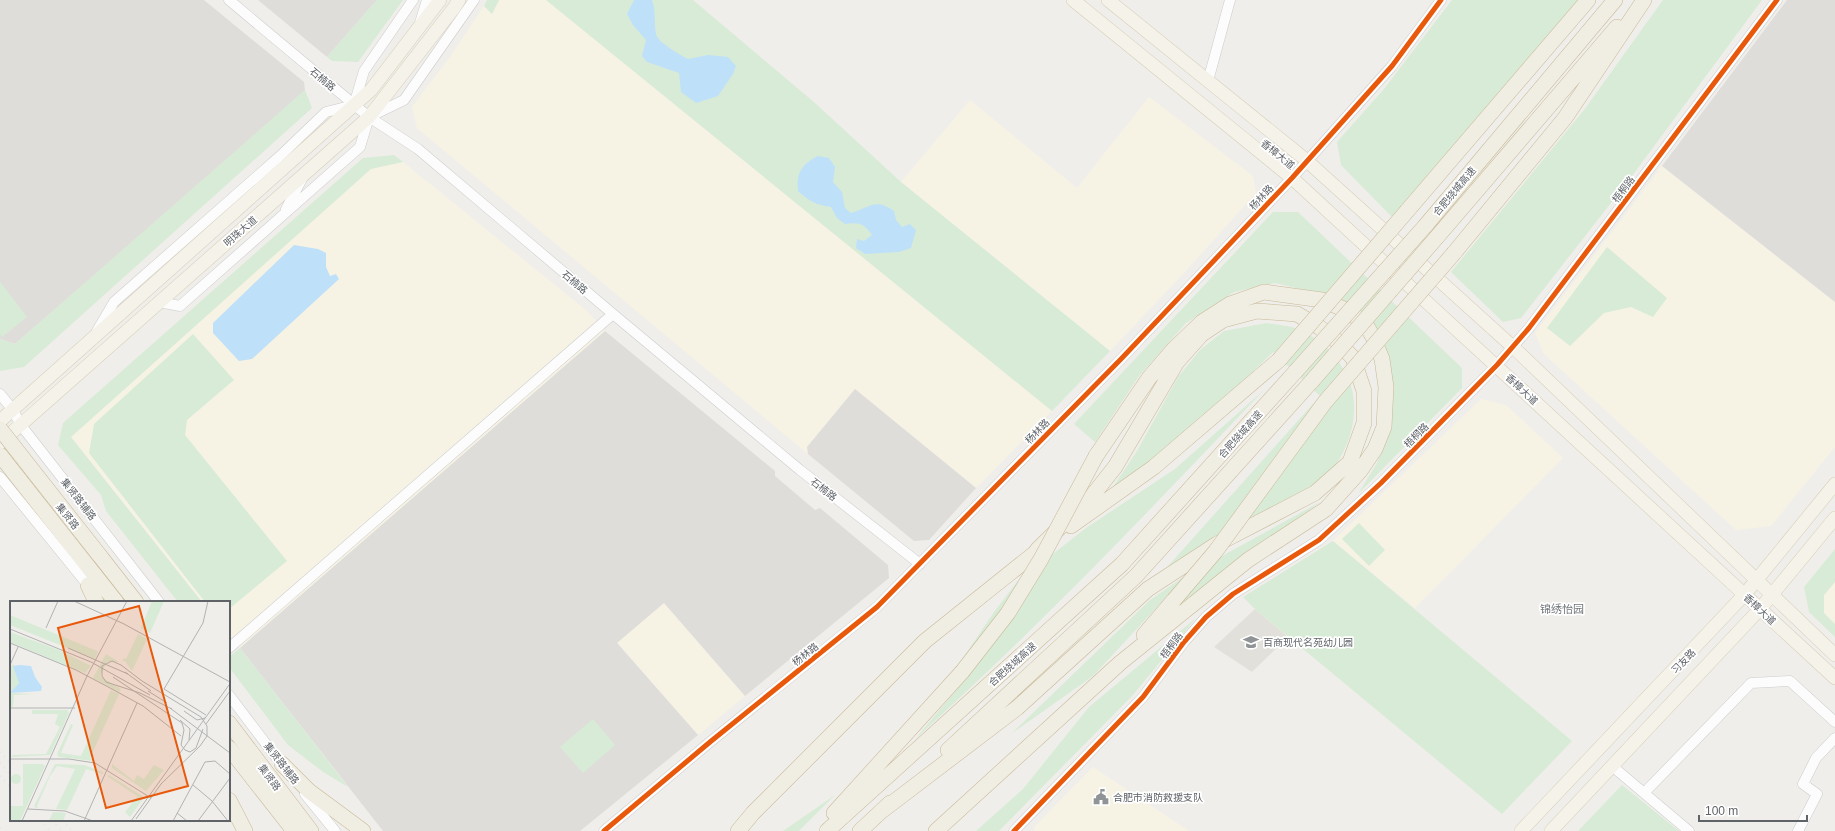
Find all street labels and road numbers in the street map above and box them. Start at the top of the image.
street label: 石楠路 [308,66,338,93]
street label: 香樟大道 [1259,138,1297,171]
street label: 合肥绕城高速 [1431,165,1478,218]
street label: 梧桐路 [1610,174,1637,205]
street label: 杨林路 [1247,183,1276,212]
street label: 明珠大道 [222,214,259,249]
street label: 石楠路 [560,269,590,296]
street label: 香樟大道 [1503,372,1540,407]
street label: 合肥绕城高速 [1216,408,1265,460]
street label: 杨林路 [1023,417,1052,446]
street label: 梧桐路 [1402,421,1431,450]
street label: 集贤路辅路 [59,476,99,522]
street label: 石楠路 [808,476,839,503]
street label: 集贤路 [54,500,82,532]
street label: 香樟大道 [1741,592,1778,627]
street label: 梧桐路 [1158,630,1185,661]
street label: 合肥绕城高速 [986,640,1038,689]
street label: 杨林路 [790,641,820,668]
street label: 习友路 [1669,647,1698,676]
street label: 集贤路辅路 [262,740,302,786]
street label: 集贤路 [256,761,284,793]

